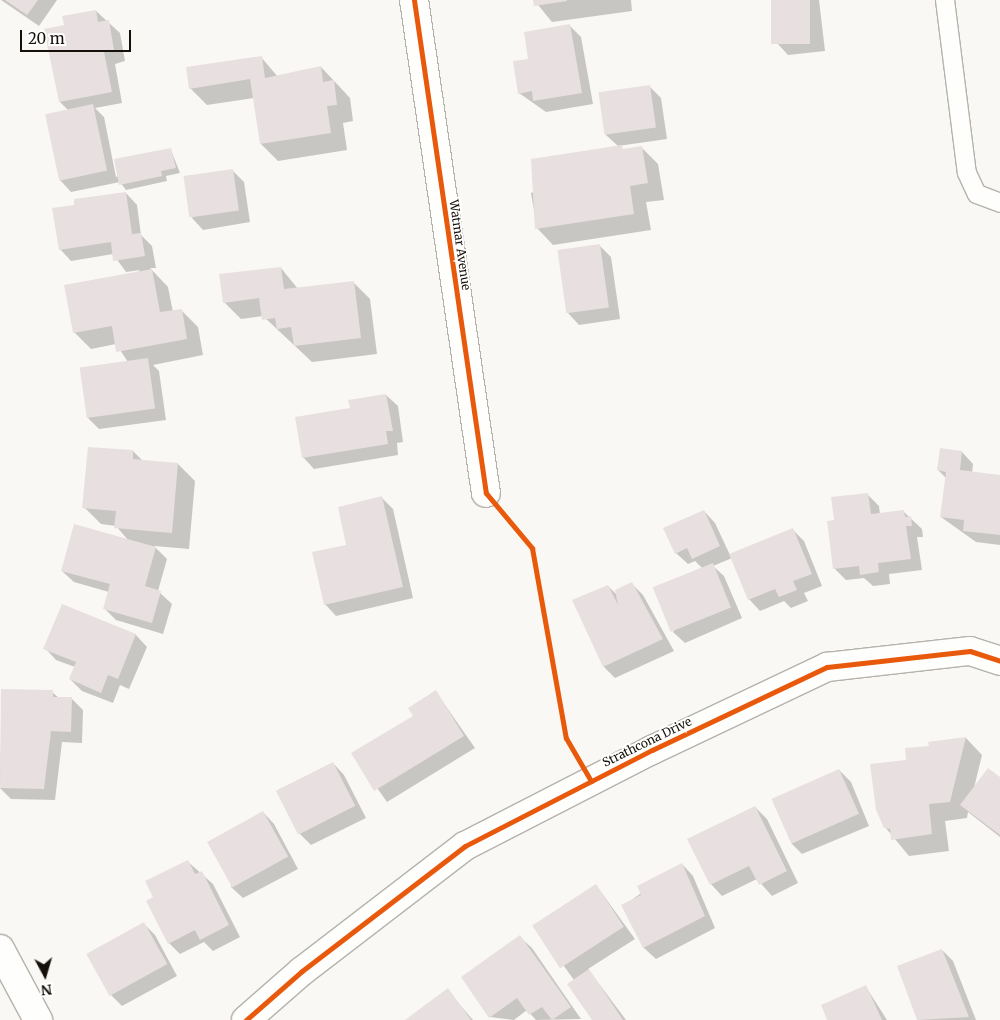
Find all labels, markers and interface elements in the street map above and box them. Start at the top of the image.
scale bar [22,20,134,52]
text: 20 m [28,29,65,48]
street label: Watmar Avenue [447,199,473,291]
street label: Strathcona Drive [600,714,694,770]
north arrow [20,950,70,1000]
text: N [40,980,53,999]

